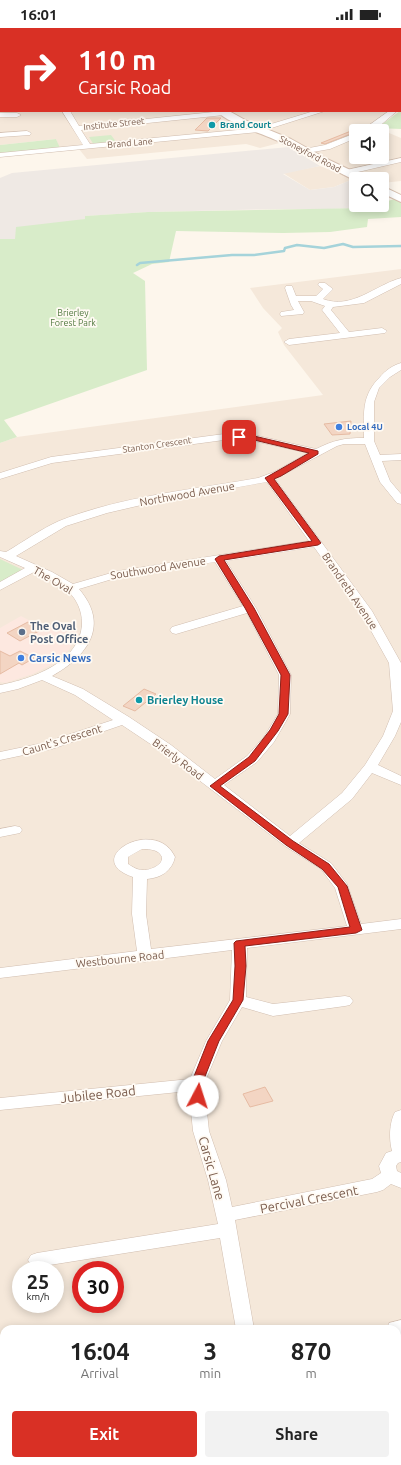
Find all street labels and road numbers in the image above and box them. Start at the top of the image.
street label: Institute Street [83,116,146,132]
street label: Stoneyford Road [278,134,342,174]
street label: Brand Lane [107,136,153,150]
street label: Stanton Crescent [122,435,193,455]
street label: Northwood Avenue [138,480,236,508]
street label: Brandreth Avenue [320,550,380,632]
street label: Southwood Avenue [109,555,207,581]
street label: The Oval [31,564,75,596]
street label: Caunt's Crescent [21,722,104,758]
street label: Brierly Road [150,736,206,782]
street label: Westbourne Road [75,948,165,970]
street label: Jubilee Road [60,1083,136,1105]
street label: Carsic Lane [196,1135,228,1201]
street label: Percival Crescent [259,1183,359,1215]

